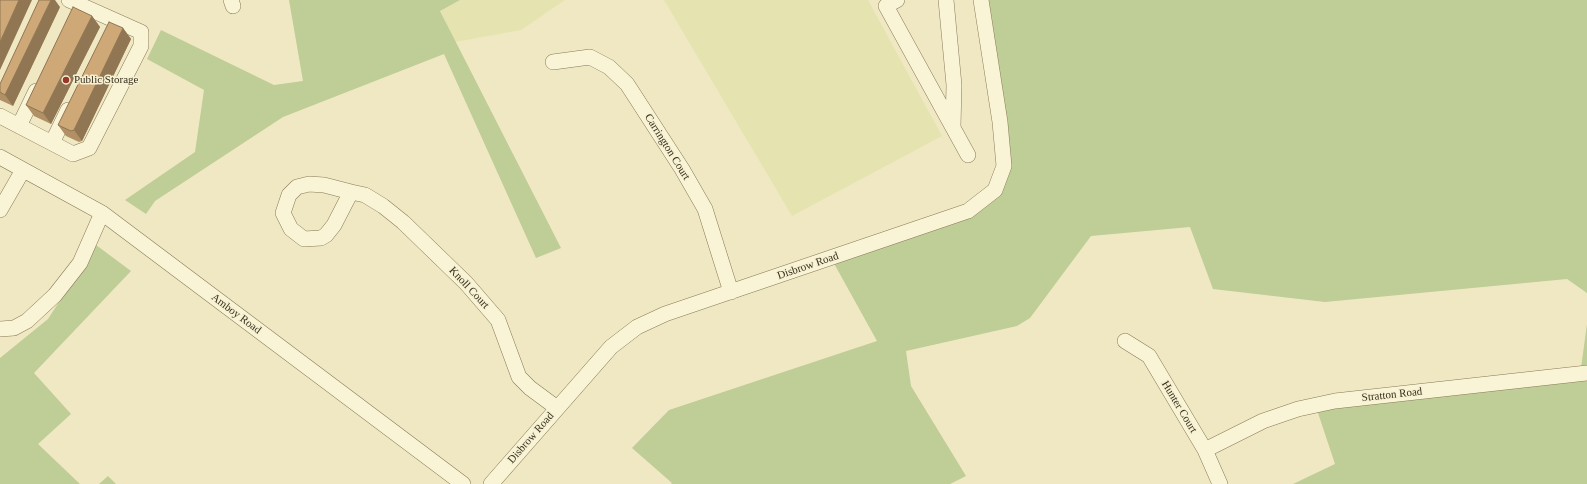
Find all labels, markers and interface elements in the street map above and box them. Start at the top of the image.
place label: Public Storage [74,73,138,87]
marker: Public Storage [61,75,71,85]
street label: Carrington Court [641,112,693,182]
street label: Disbrow Road [776,249,840,283]
street label: Knoll Court [446,264,492,312]
street label: Amboy Road [208,291,264,337]
street label: Hunter Court [1158,379,1200,435]
street label: Stratton Road [1361,385,1423,405]
street label: Disbrow Road [505,410,557,466]

